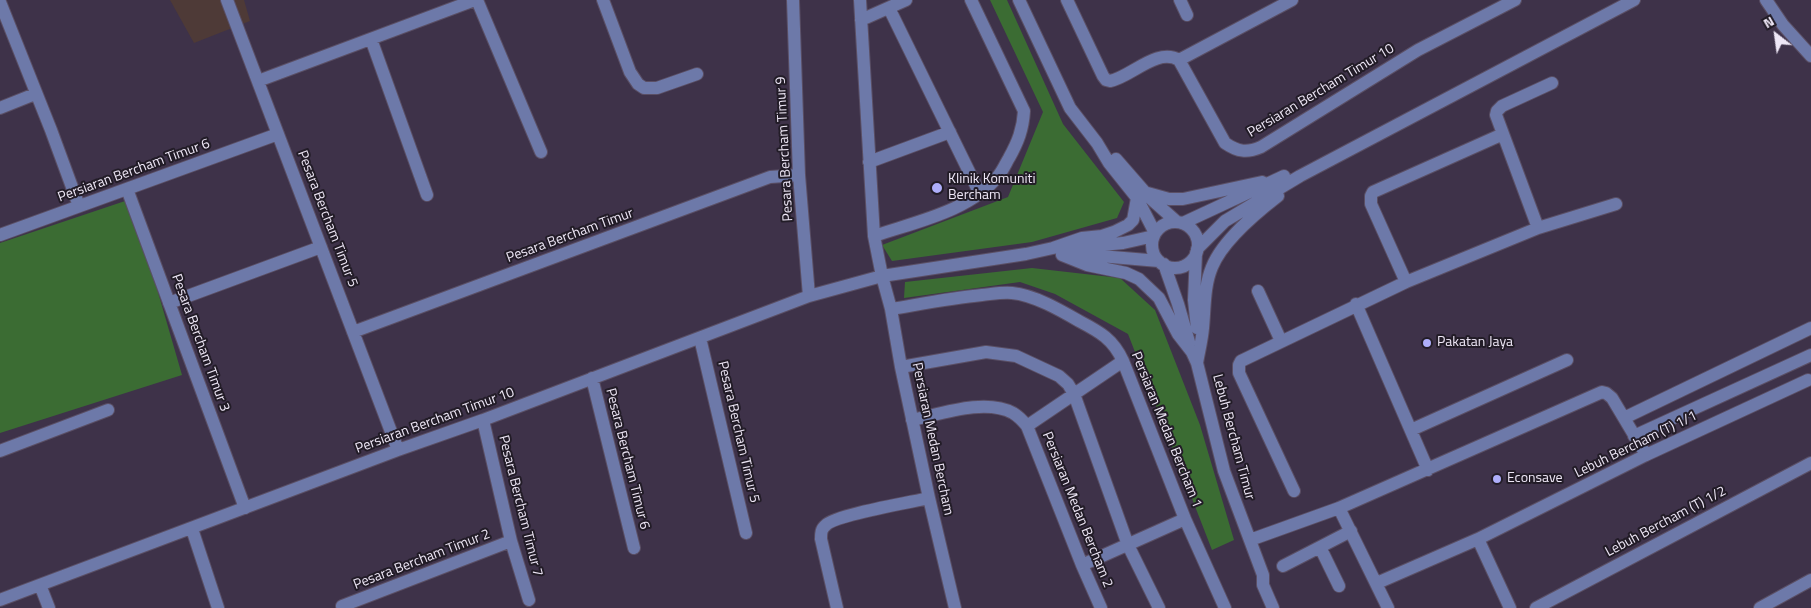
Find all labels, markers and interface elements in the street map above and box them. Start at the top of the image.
north arrow [1751,10,1801,60]
text: N [1759,10,1778,33]
street label: Persiaran Bercham Timur 10 [1245,40,1397,142]
street label: Pesara Bercham Timur 9 [773,76,797,222]
street label: Persiaran Bercham Timur 6 [56,136,212,206]
street label: Pesara Bercham Timur 5 [293,148,361,290]
place label: Klinik Komuniti Bercham [948,172,1035,204]
marker: Klinik Komuniti Bercham [930,181,944,195]
street label: Pesara Bercham Timur [504,205,636,267]
street label: Pesara Bercham Timur 3 [167,272,233,414]
place label: Pakatan Jaya [1437,335,1513,351]
marker: Pakatan Jaya [1421,337,1433,349]
street label: Persiaran Medan Bercham 1 [1127,350,1205,510]
street label: Pesara Bercham Timur 5 [714,360,762,504]
street label: Persiaran Medan Bercham [908,361,956,517]
street label: Lebuh Bercham Timur [1208,372,1258,502]
street label: Persiaran Bercham Timur 10 [353,384,517,458]
street label: Pesara Bercham Timur 6 [601,387,653,531]
street label: Lebuh Bercham (T) 1/1 [1572,408,1700,482]
street label: Persiaran Medan Bercham 2 [1038,430,1116,590]
street label: Pesara Bercham Timur 7 [494,434,546,578]
place label: Econsave [1507,471,1563,487]
marker: Econsave [1491,473,1503,485]
street label: Lebuh Bercham (T) 1/2 [1603,483,1729,561]
street label: Pesara Bercham Timur 2 [351,526,493,594]

